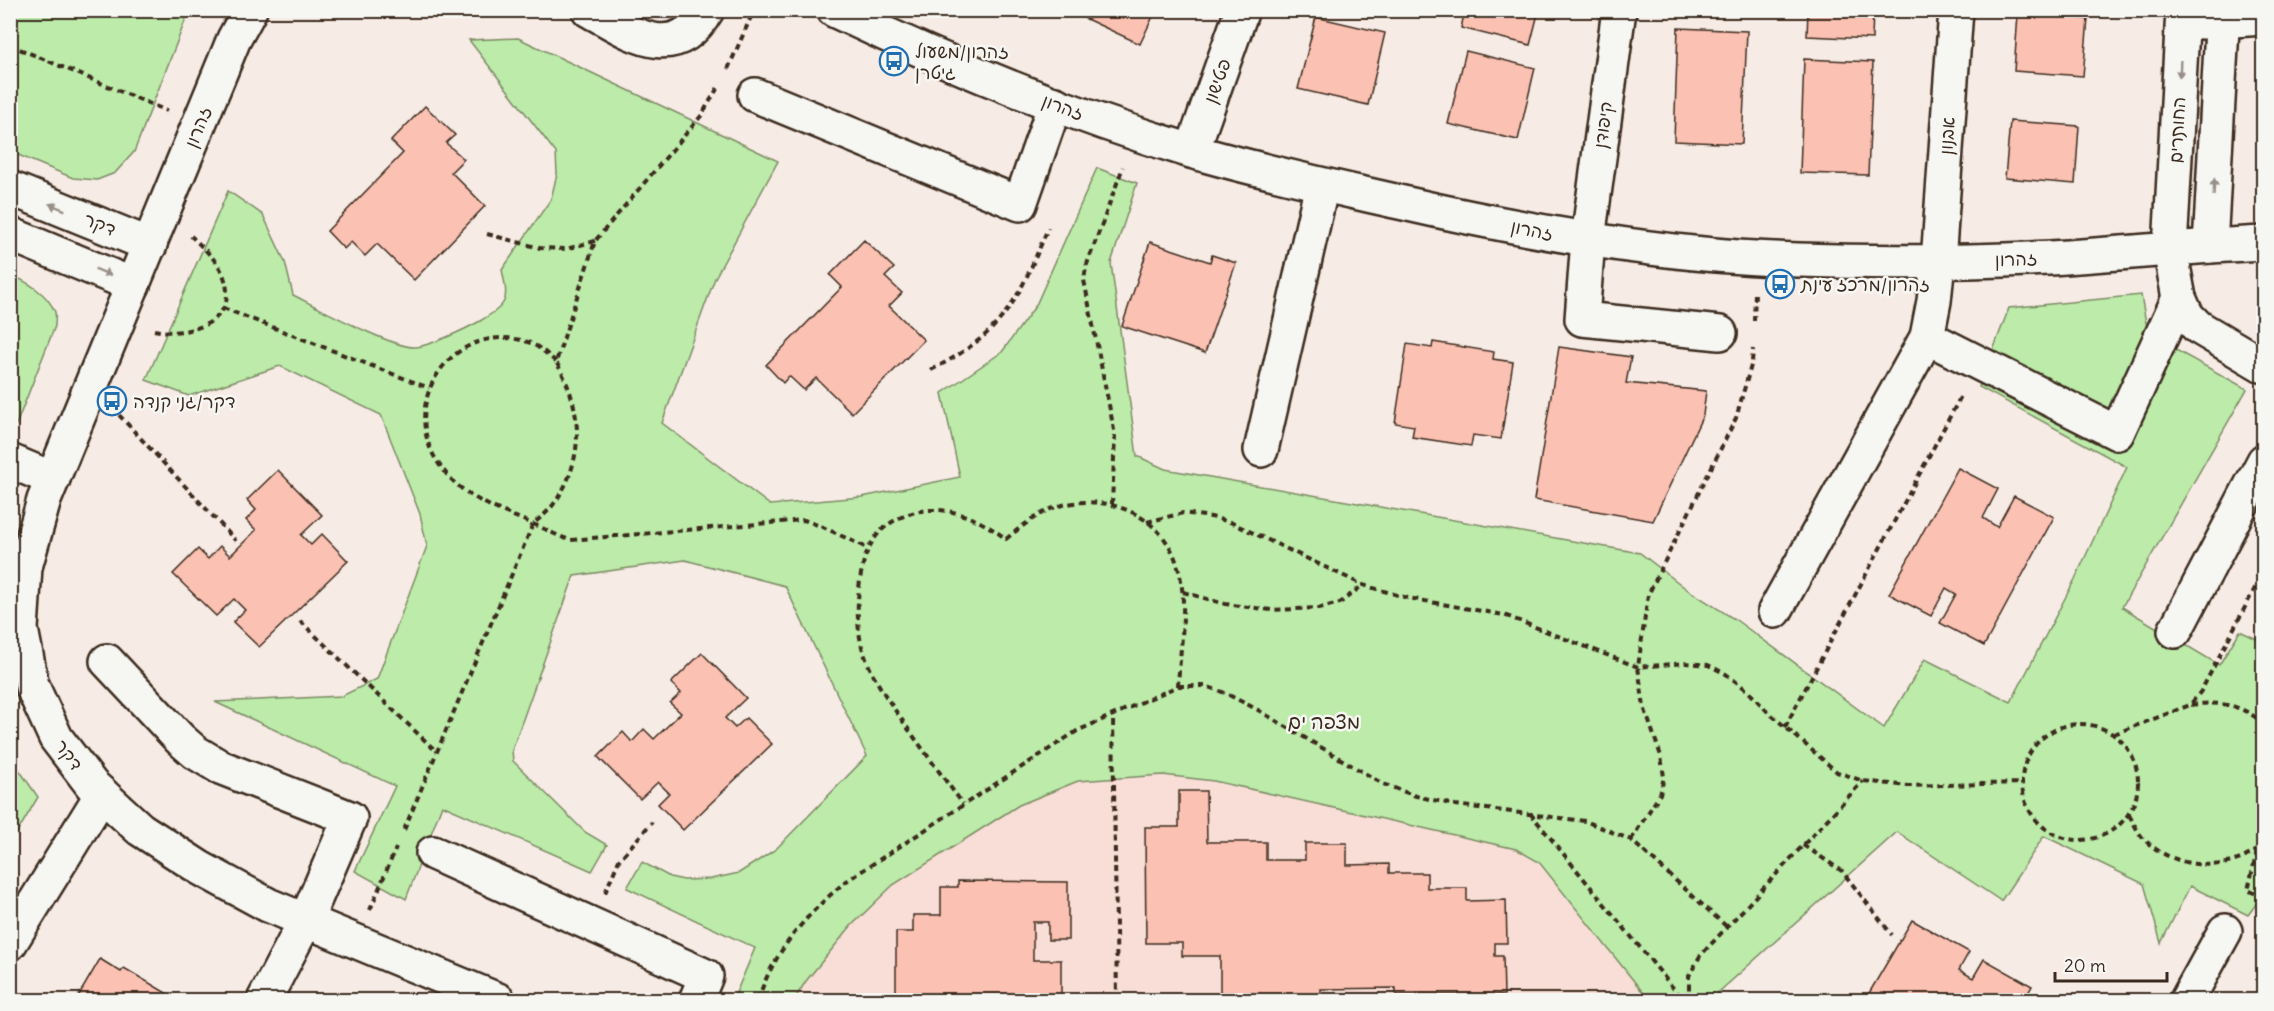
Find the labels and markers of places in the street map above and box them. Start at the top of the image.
place label: זהרון/משעול גיטרן [915,40,1009,84]
bus stop icon: זהרון/משעול גיטרן [878,45,910,77]
bus stop icon: זהרון/מרכז עינת [1764,268,1796,300]
place label: זהרון/מרכז עינת [1800,273,1930,296]
bus stop icon: דקר/גני קנדה [96,385,128,417]
place label: דקר/גני קנדה [133,390,236,413]

